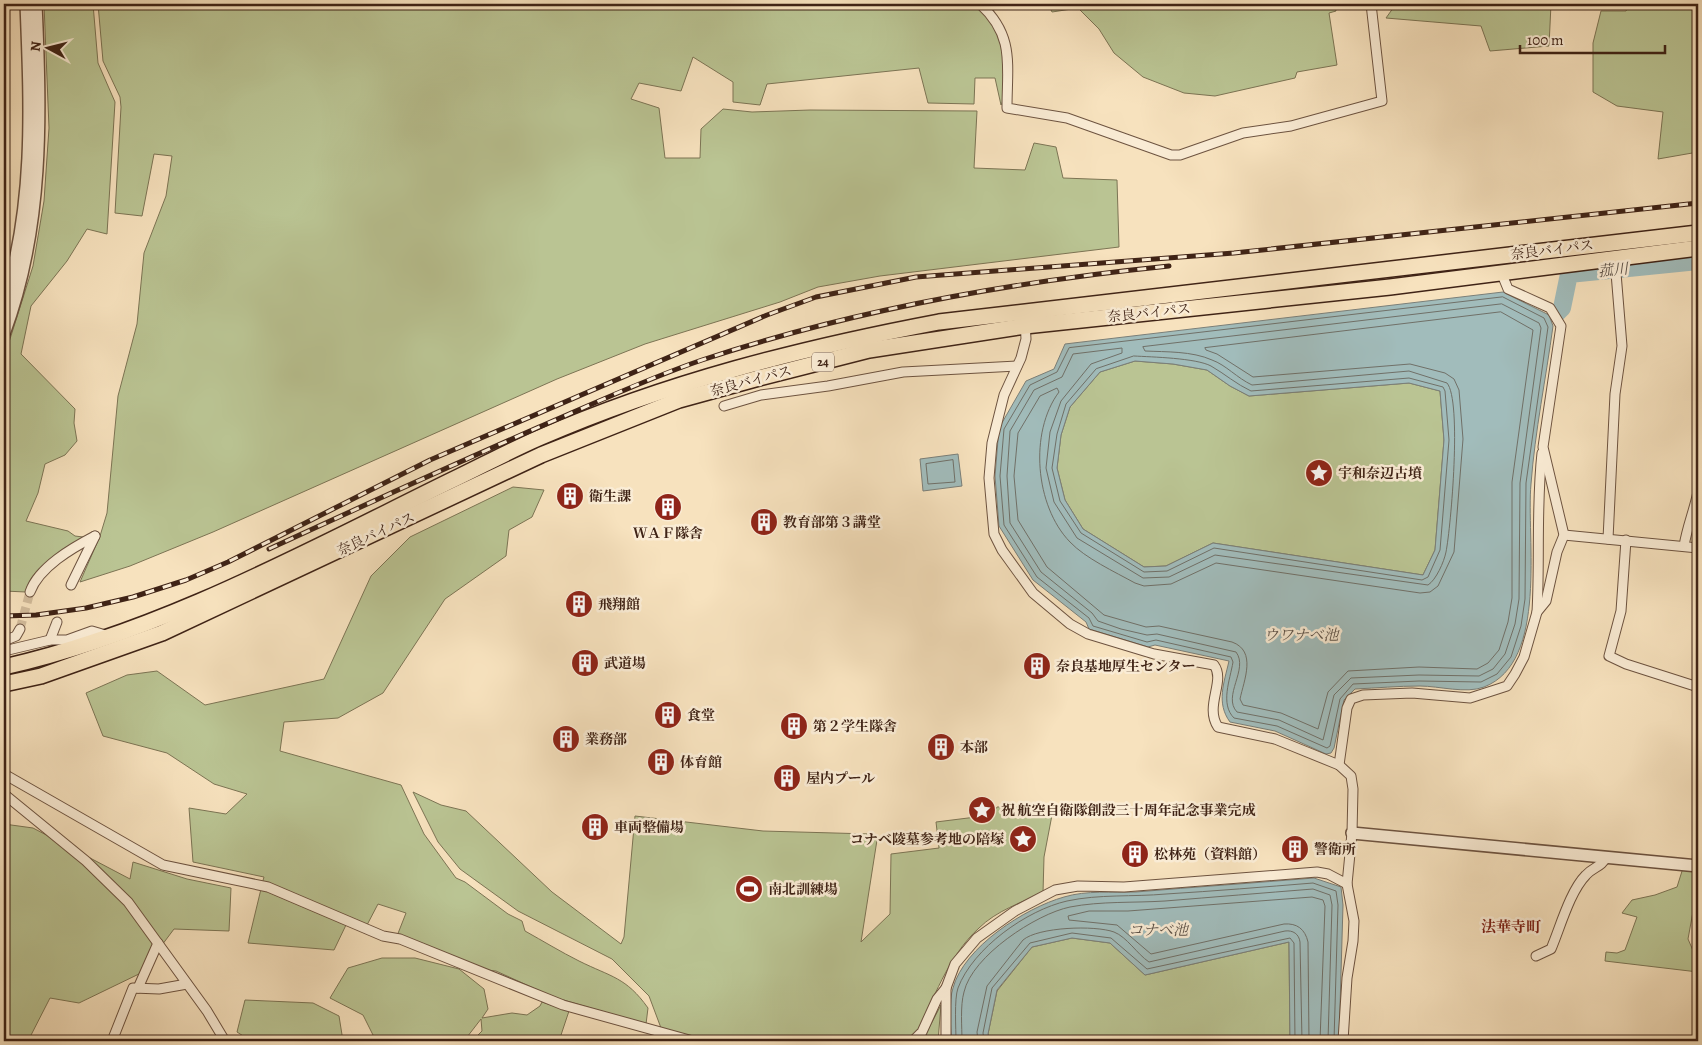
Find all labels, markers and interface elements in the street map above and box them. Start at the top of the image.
north arrow [22,22,72,72]
scale bar [1520,22,1664,54]
text: 100 m [1527,30,1564,50]
text: N [26,40,46,53]
street label: 奈良バイパス [1509,235,1595,265]
water label: 菰川 [1597,258,1631,282]
street label: 奈良バイパス [1106,299,1192,327]
road number: 24 [812,352,834,372]
street label: 奈良バイパス [708,361,794,401]
place icon: 宇和奈辺古墳 [1304,458,1334,488]
place label: 宇和奈辺古墳 [1338,464,1422,483]
building icon: 衛生課 [555,481,585,511]
place label: 衛生課 [589,487,632,506]
building icon: ＷＡＦ隊舎 [653,492,683,522]
building icon: 教育部第３講堂 [749,507,779,537]
street label: 奈良バイパス [334,508,418,560]
place label: 教育部第３講堂 [783,513,881,532]
place label: ＷＡＦ隊舎 [633,524,703,543]
building icon: 飛翔館 [564,589,594,619]
place label: 飛翔館 [598,595,640,614]
water label: ウワナベ池 [1263,625,1340,645]
building icon: 武道場 [570,648,600,678]
building icon: 奈良基地厚生センター [1022,651,1052,681]
place label: 武道場 [604,654,646,673]
place label: 奈良基地厚生センター [1056,657,1195,676]
building icon: 食堂 [653,700,683,730]
place label: 食堂 [687,706,715,725]
building icon: 第２学生隊舎 [779,711,809,741]
place label: 第２学生隊舎 [813,717,897,736]
building icon: 業務部 [551,724,581,754]
place label: 業務部 [585,730,627,749]
building icon: 本部 [926,732,956,762]
place label: 本部 [960,738,988,757]
building icon: 体育館 [646,747,676,777]
place label: 体育館 [680,753,722,772]
building icon: 屋内プール [772,763,802,793]
place label: 屋内プール [806,769,875,788]
place icon: 祝 航空自衛隊創設三十周年記念事業完成 [967,795,997,825]
place label: 祝 航空自衛隊創設三十周年記念事業完成 [1001,801,1255,820]
building icon: 車両整備場 [580,812,610,842]
place label: 車両整備場 [614,818,684,837]
place icon: コナベ陵墓参考地の陪塚 [1008,824,1038,854]
place label: コナベ陵墓参考地の陪塚 [850,830,1004,849]
building icon: 警衛所 [1280,834,1310,864]
building icon: 松林苑（資料館） [1120,839,1150,869]
place label: 警衛所 [1314,840,1356,859]
place label: 松林苑（資料館） [1154,845,1266,864]
sports icon: 南北訓練場 [734,874,764,904]
place label: 南北訓練場 [768,880,838,899]
district label: 法華寺町 [1481,917,1541,937]
water label: コナベ池 [1128,920,1190,940]

